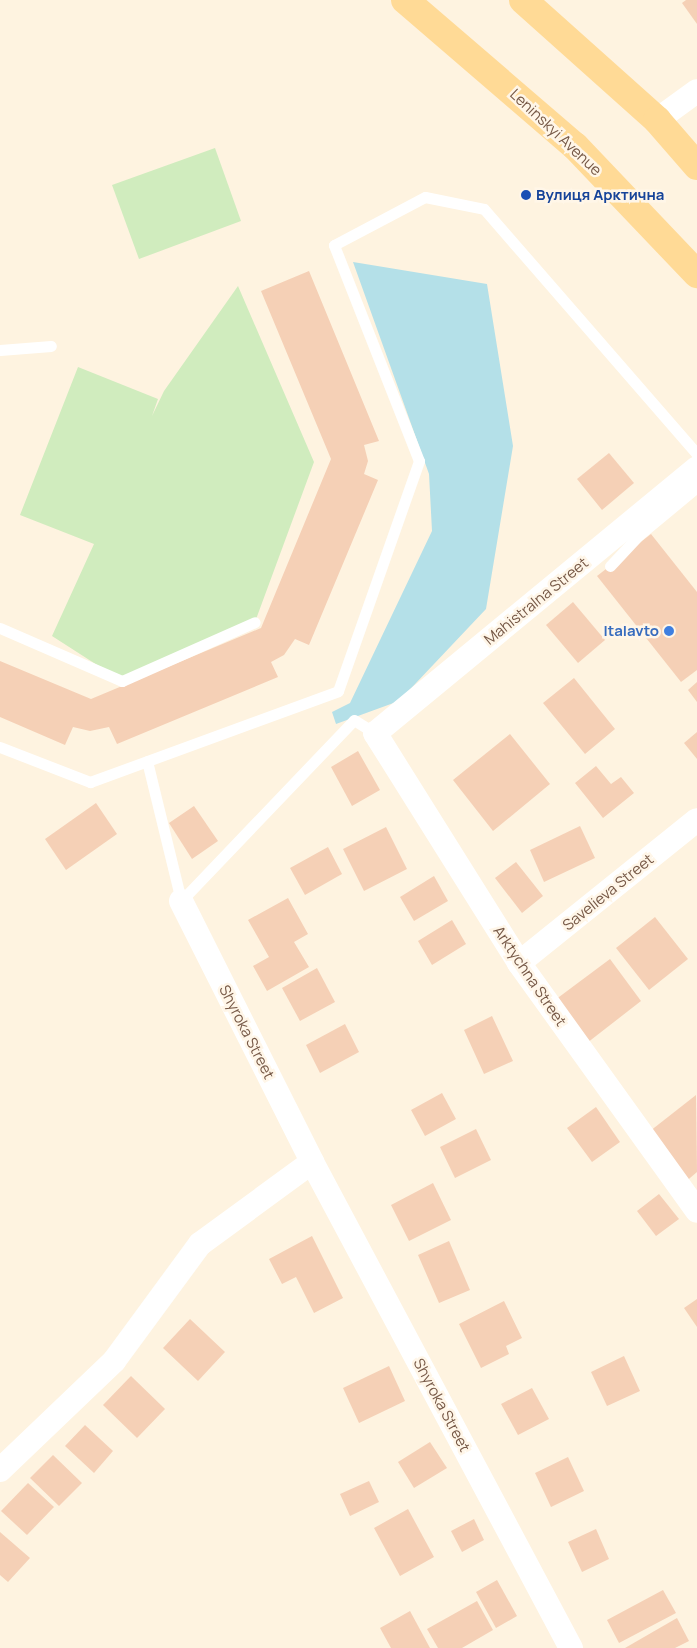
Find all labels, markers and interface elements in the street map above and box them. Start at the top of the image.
street label: Leninskyi Avenue [506,85,606,179]
place label: Вулиця Арктична [536,186,664,204]
marker: Вулиця Арктична [520,189,532,201]
street label: Mahistralna Street [480,554,592,648]
place label: Italavto [603,622,659,640]
marker: Italavto [663,625,675,637]
street label: Savelieva Street [559,850,657,934]
street label: Arktychna Street [490,922,570,1030]
street label: Shyroka Street [216,982,278,1082]
street label: Shyroka Street [410,1355,474,1455]

